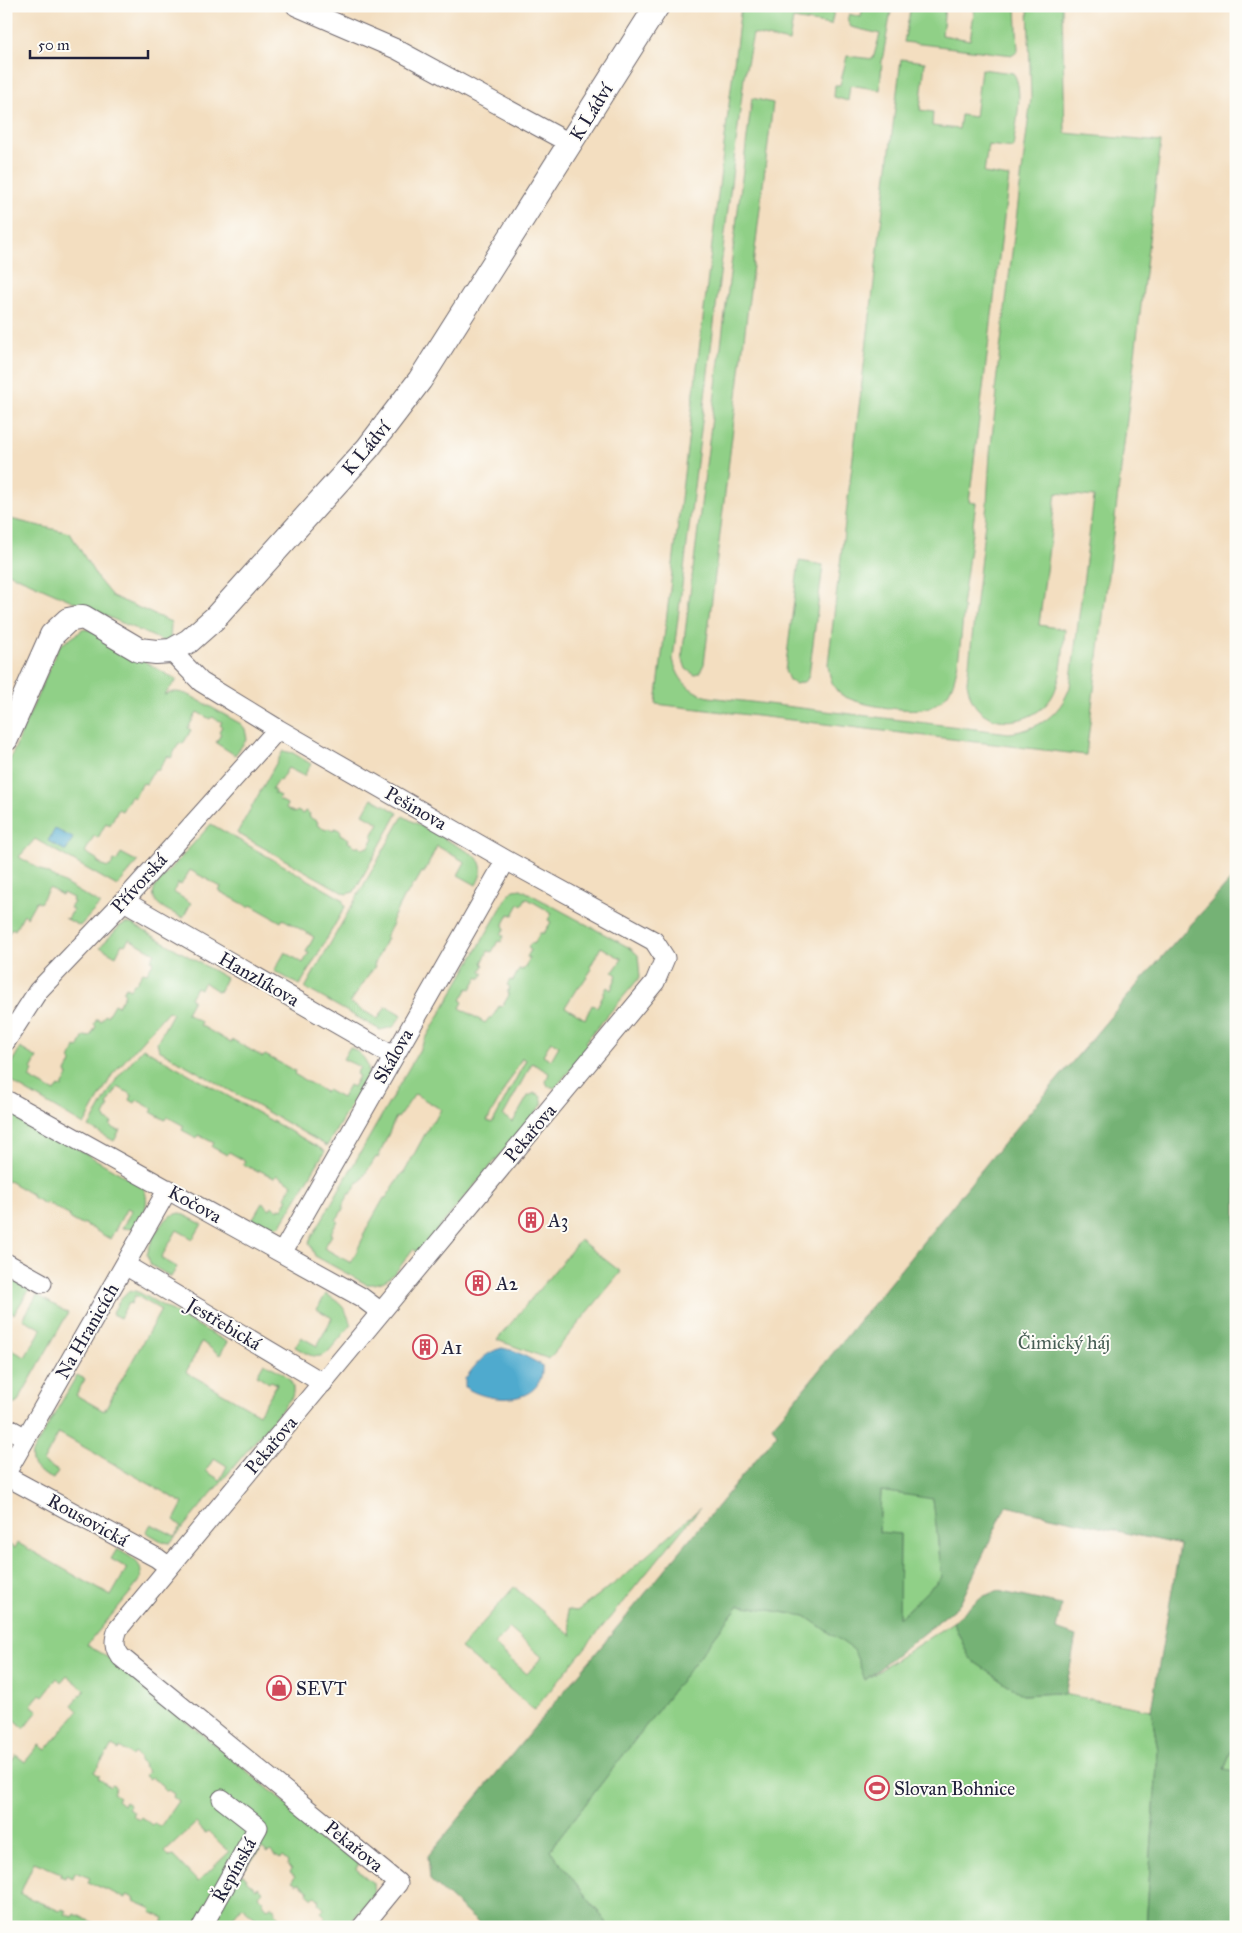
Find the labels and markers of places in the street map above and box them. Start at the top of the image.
building icon: A3 [518,1207,544,1233]
place label: A3 [547,1209,568,1232]
building icon: A2 [465,1270,491,1296]
place label: A2 [495,1272,519,1295]
building icon: A1 [412,1334,438,1360]
place label: A1 [441,1336,462,1359]
shop icon: SEVT [266,1675,292,1701]
place label: SEVT [296,1677,347,1700]
sports icon: Slovan Bohnice [864,1775,890,1801]
place label: Slovan Bohnice [894,1777,1015,1800]

